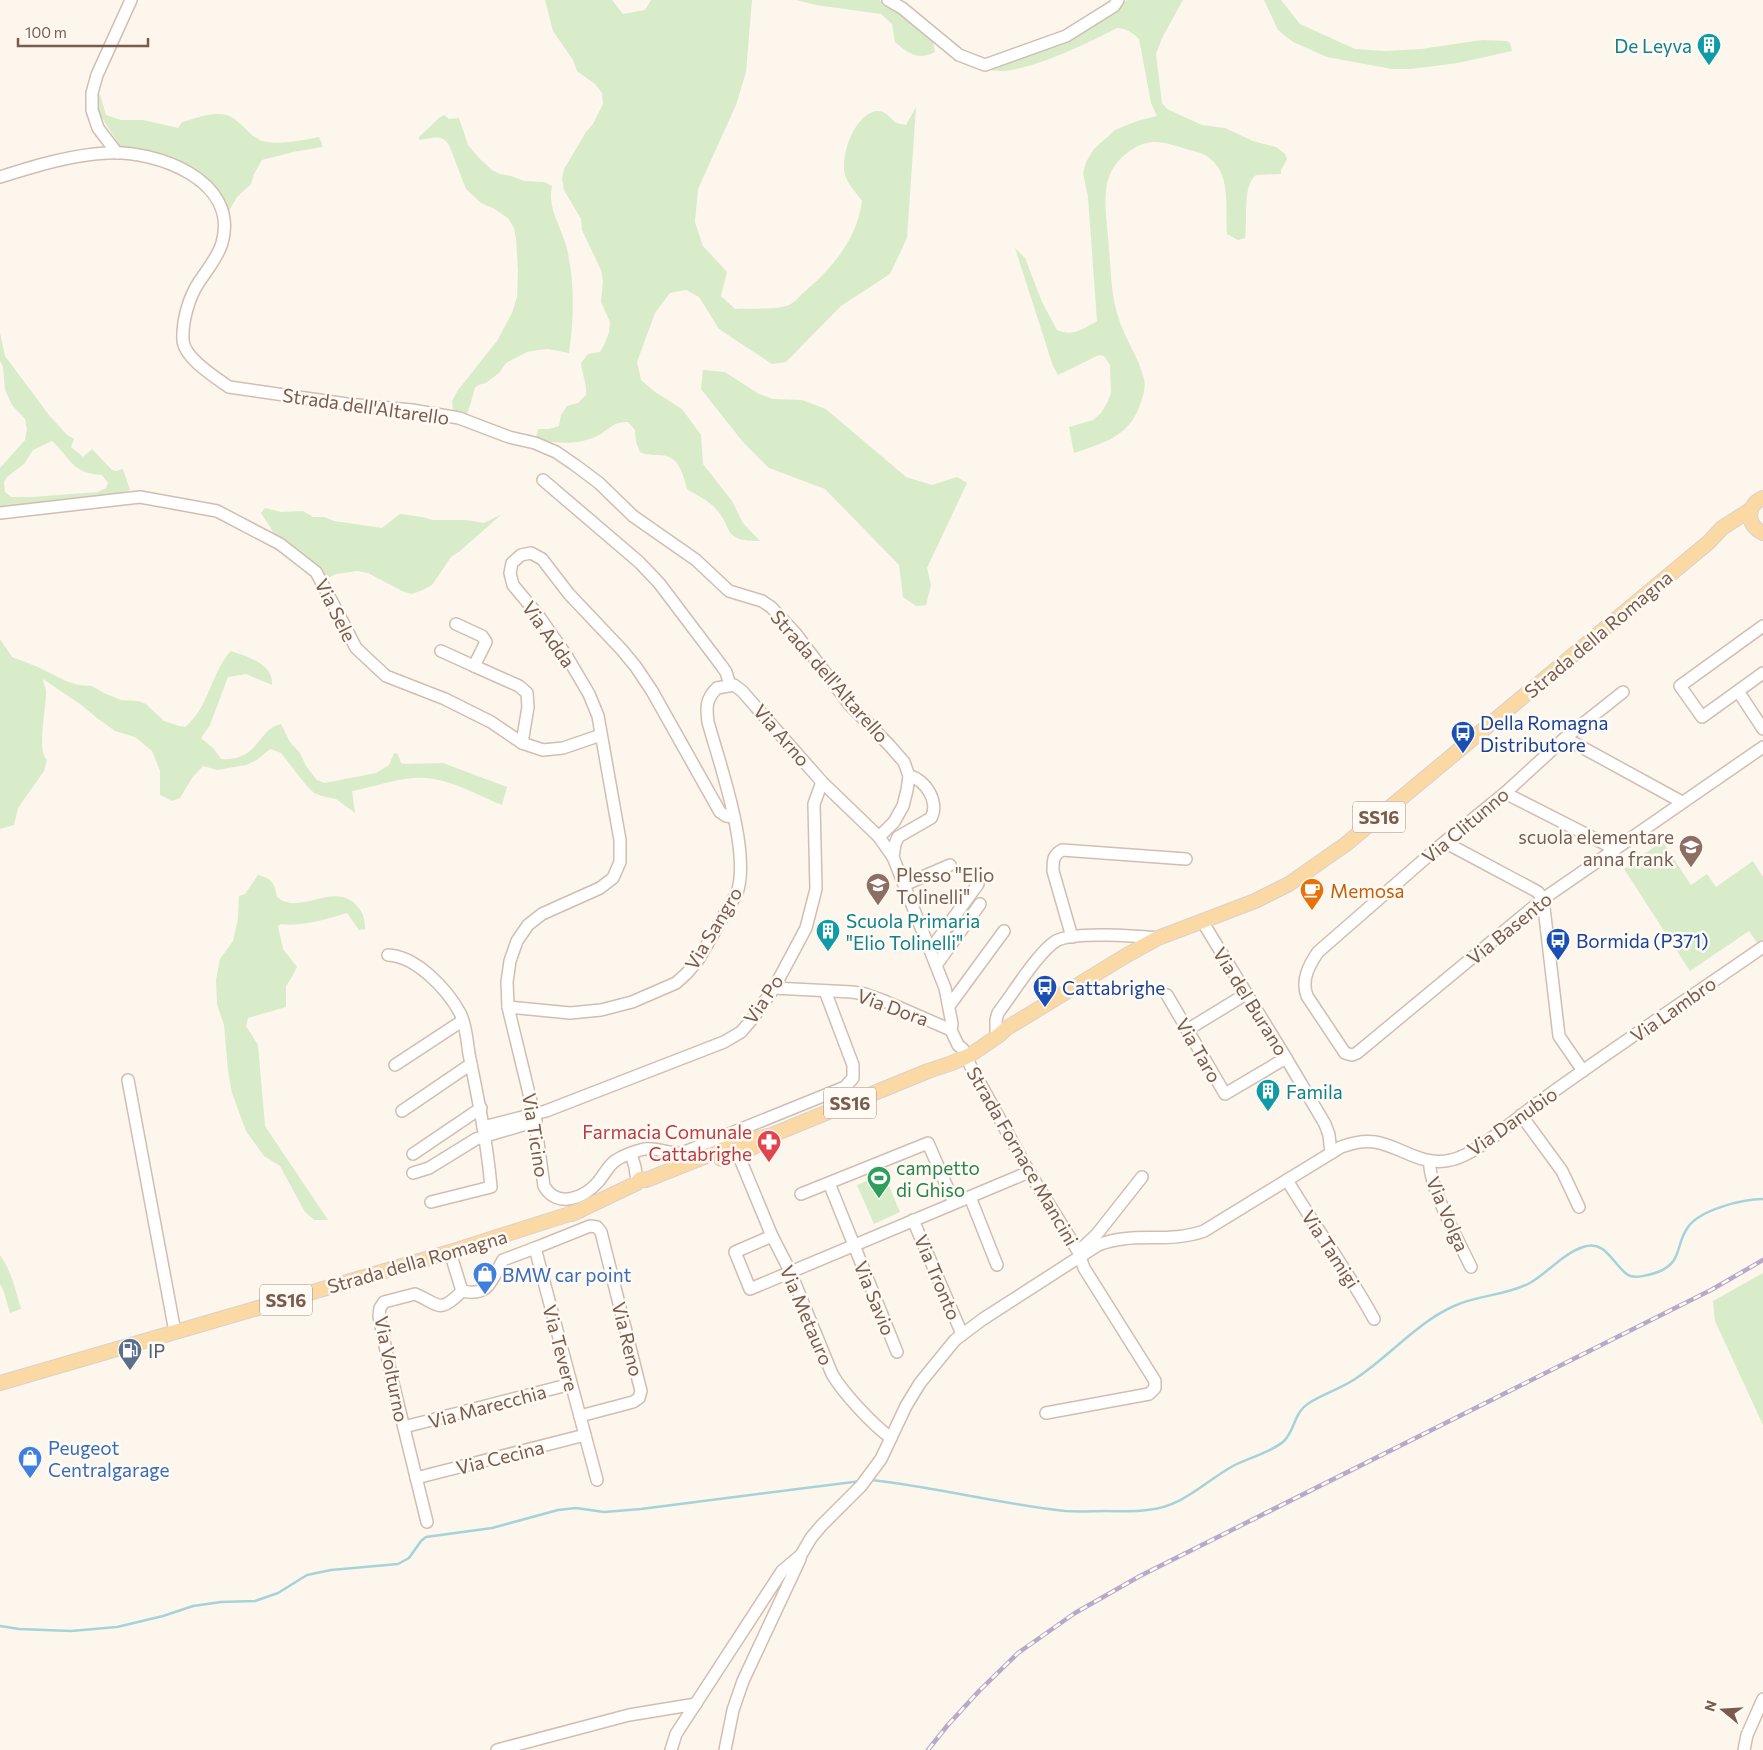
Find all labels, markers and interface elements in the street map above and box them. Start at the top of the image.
scale bar [18,15,148,47]
text: 100 m [25,23,67,41]
building icon: De Leyva [1696,32,1722,66]
place label: De Leyva [1614,34,1692,57]
street label: Strada dell'Altarello [281,383,451,429]
street label: Strada della Romagna [1519,565,1677,703]
street label: Via Sele [310,575,362,645]
street label: Via Adda [518,596,580,672]
street label: Strada dell'Altarello [766,605,894,747]
street label: Via Arno [749,699,815,771]
place label: Della Romagna Distributore [1480,711,1608,756]
bus stop icon: Della Romagna Distributore [1450,720,1476,754]
street label: Via Clitunno [1417,782,1513,868]
road number: SS16 [1353,802,1405,832]
place label: scuola elementare anna frank [1518,825,1674,870]
school or university icon: scuola elementare anna frank [1678,834,1704,868]
place label: Plesso "Elio Tolinelli" [896,863,994,908]
school or university icon: Plesso "Elio Tolinelli" [865,872,891,906]
cafe icon: Memosa [1299,877,1325,911]
place label: Memosa [1330,879,1405,902]
street label: Via Sangro [679,882,747,974]
street label: Via Basento [1462,887,1556,969]
place label: Scuola Primaria "Elio Tolinelli" [846,909,980,954]
building icon: Scuola Primaria "Elio Tolinelli" [815,918,841,952]
bus stop icon: Bormida (P371) [1545,927,1571,961]
place label: Bormida (P371) [1576,929,1709,952]
street label: Via del Burano [1209,943,1293,1059]
street label: Via Po [738,970,788,1028]
street label: Via Lambro [1626,971,1720,1047]
bus stop icon: Cattabrighe [1032,974,1058,1008]
place label: Cattabrighe [1062,976,1165,999]
street label: Via Dora [854,984,932,1030]
street label: Via Taro [1171,1014,1227,1086]
street label: Strada Fornace Mancini [962,1062,1084,1250]
building icon: Famila [1255,1078,1281,1112]
place label: Famila [1286,1080,1343,1103]
street label: Via Danubio [1463,1082,1561,1160]
road number: SS16 [824,1088,876,1118]
street label: Via Ticino [518,1091,554,1179]
place label: Farmacia Comunale Cattabrighe [582,1120,752,1165]
pharmacy icon: Farmacia Comunale Cattabrighe [756,1129,782,1163]
place label: campetto di Ghiso [896,1156,980,1201]
sports icon: campetto di Ghiso [866,1165,892,1199]
street label: Via Volga [1422,1173,1474,1255]
street label: Via Tamigi [1297,1206,1365,1292]
street label: Strada della Romagna [324,1224,510,1298]
street label: Via Tronto [910,1231,966,1323]
street label: Via Savio [850,1257,900,1339]
shop icon: BMW car point [472,1261,498,1295]
street label: Via Metauro [776,1261,838,1369]
place label: BMW car point [502,1263,632,1286]
road number: SS16 [260,1284,312,1316]
street label: Via Reno [608,1299,648,1379]
street label: Via Tevere [538,1302,584,1394]
street label: Via Volturno [370,1314,414,1424]
fuel station icon: IP [117,1337,143,1371]
place label: IP [148,1339,165,1362]
street label: Via Marecchia [425,1379,549,1433]
street label: Via Cecina [454,1435,546,1479]
place label: Peugeot Centralgarage [48,1436,169,1481]
shop icon: Peugeot Centralgarage [17,1445,43,1479]
north arrow [1698,1685,1748,1735]
text: N [1700,1698,1720,1713]

